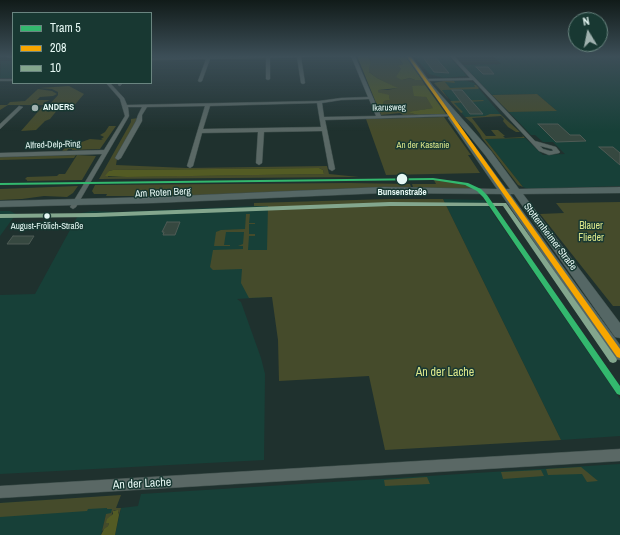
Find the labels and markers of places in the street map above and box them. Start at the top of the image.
marker: ANDERS [30,103,40,113]
place label: ANDERS [43,103,74,113]
marker: Bunsenstraße [395,172,409,186]
place label: Bunsenstraße [377,188,427,198]
marker: August-Frölich-Straße [42,211,52,221]
place label: August-Frölich-Straße [11,222,83,232]

